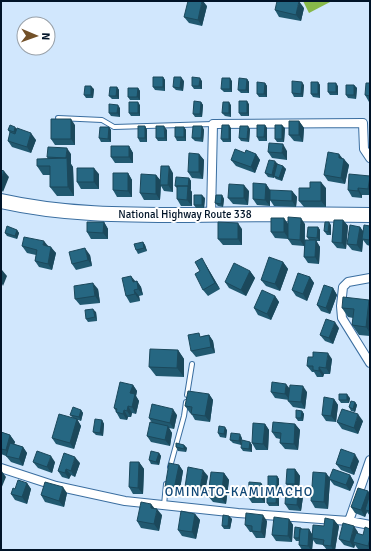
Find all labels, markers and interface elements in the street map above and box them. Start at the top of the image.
north arrow [16,16,56,56]
text: N [39,32,52,40]
street label: National Highway Route 338 [118,208,252,221]
district label: OMINATO-KAMIMACHO [165,484,313,500]

